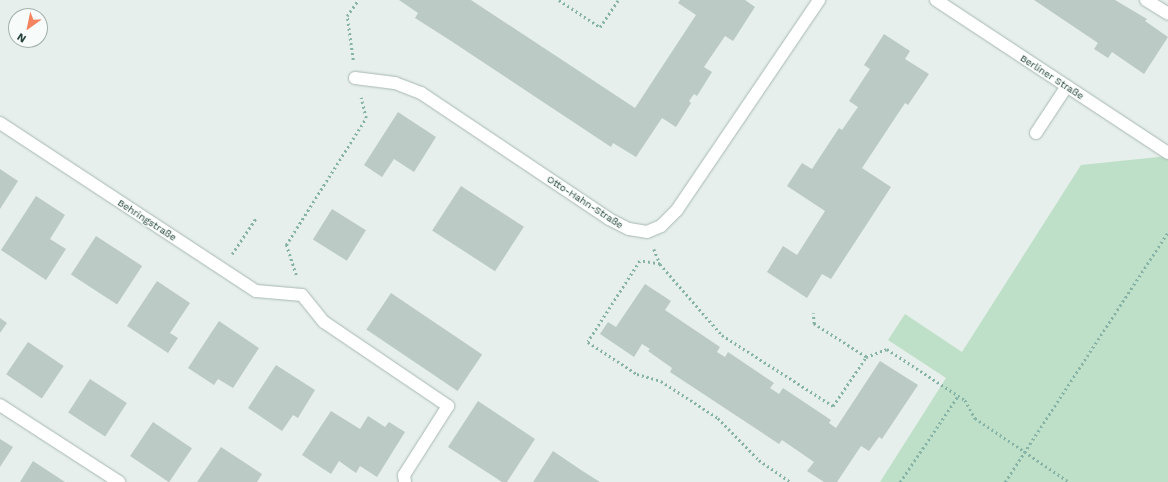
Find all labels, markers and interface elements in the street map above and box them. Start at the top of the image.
north arrow [8,8,48,48]
text: N [15,30,29,45]
street label: Berliner Straße [1018,52,1086,102]
street label: Otto-Hahn-Straße [545,173,625,231]
street label: Behringstraße [115,197,179,243]

